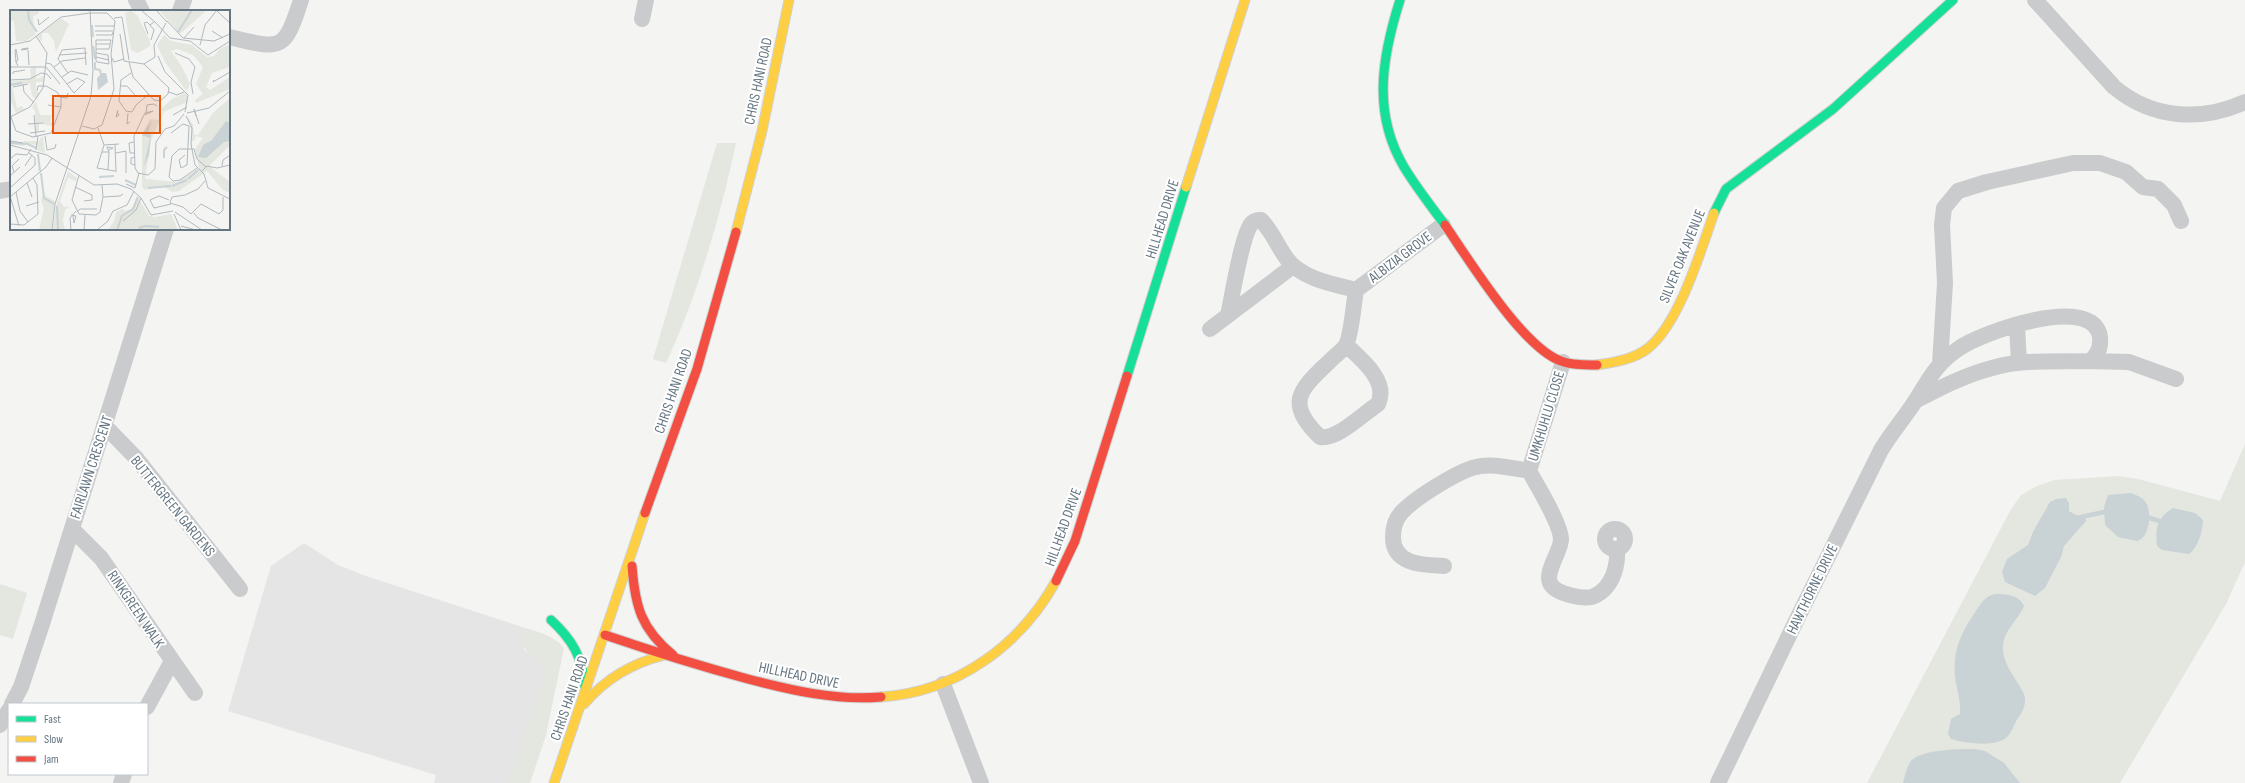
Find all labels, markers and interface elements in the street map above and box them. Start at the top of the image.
inset map [10,10,230,230]
street label: CHRIS HANI ROAD [740,36,777,126]
street label: HILLHEAD DRIVE [1141,177,1184,261]
street label: SILVER OAK AVENUE [1655,206,1710,306]
street label: ALBIZIA GROVE [1364,227,1436,288]
street label: CHRIS HANI ROAD [650,346,697,436]
street label: UMKHUHLU CLOSE [1524,369,1569,464]
street label: FAIRLAWN CRESCENT [66,413,117,521]
street label: BUTTERGREEN GARDENS [126,452,219,561]
street label: HILLHEAD DRIVE [1041,485,1086,569]
street label: HAWTHORNE DRIVE [1782,541,1842,637]
street label: RINKGREEN WALK [103,567,169,652]
street label: CHRIS HANI ROAD [546,653,593,743]
street label: HILLHEAD DRIVE [757,658,841,693]
legend [8,703,148,775]
text: Fast [44,712,61,727]
text: Slow [44,732,63,747]
text: Jam [43,752,59,767]

